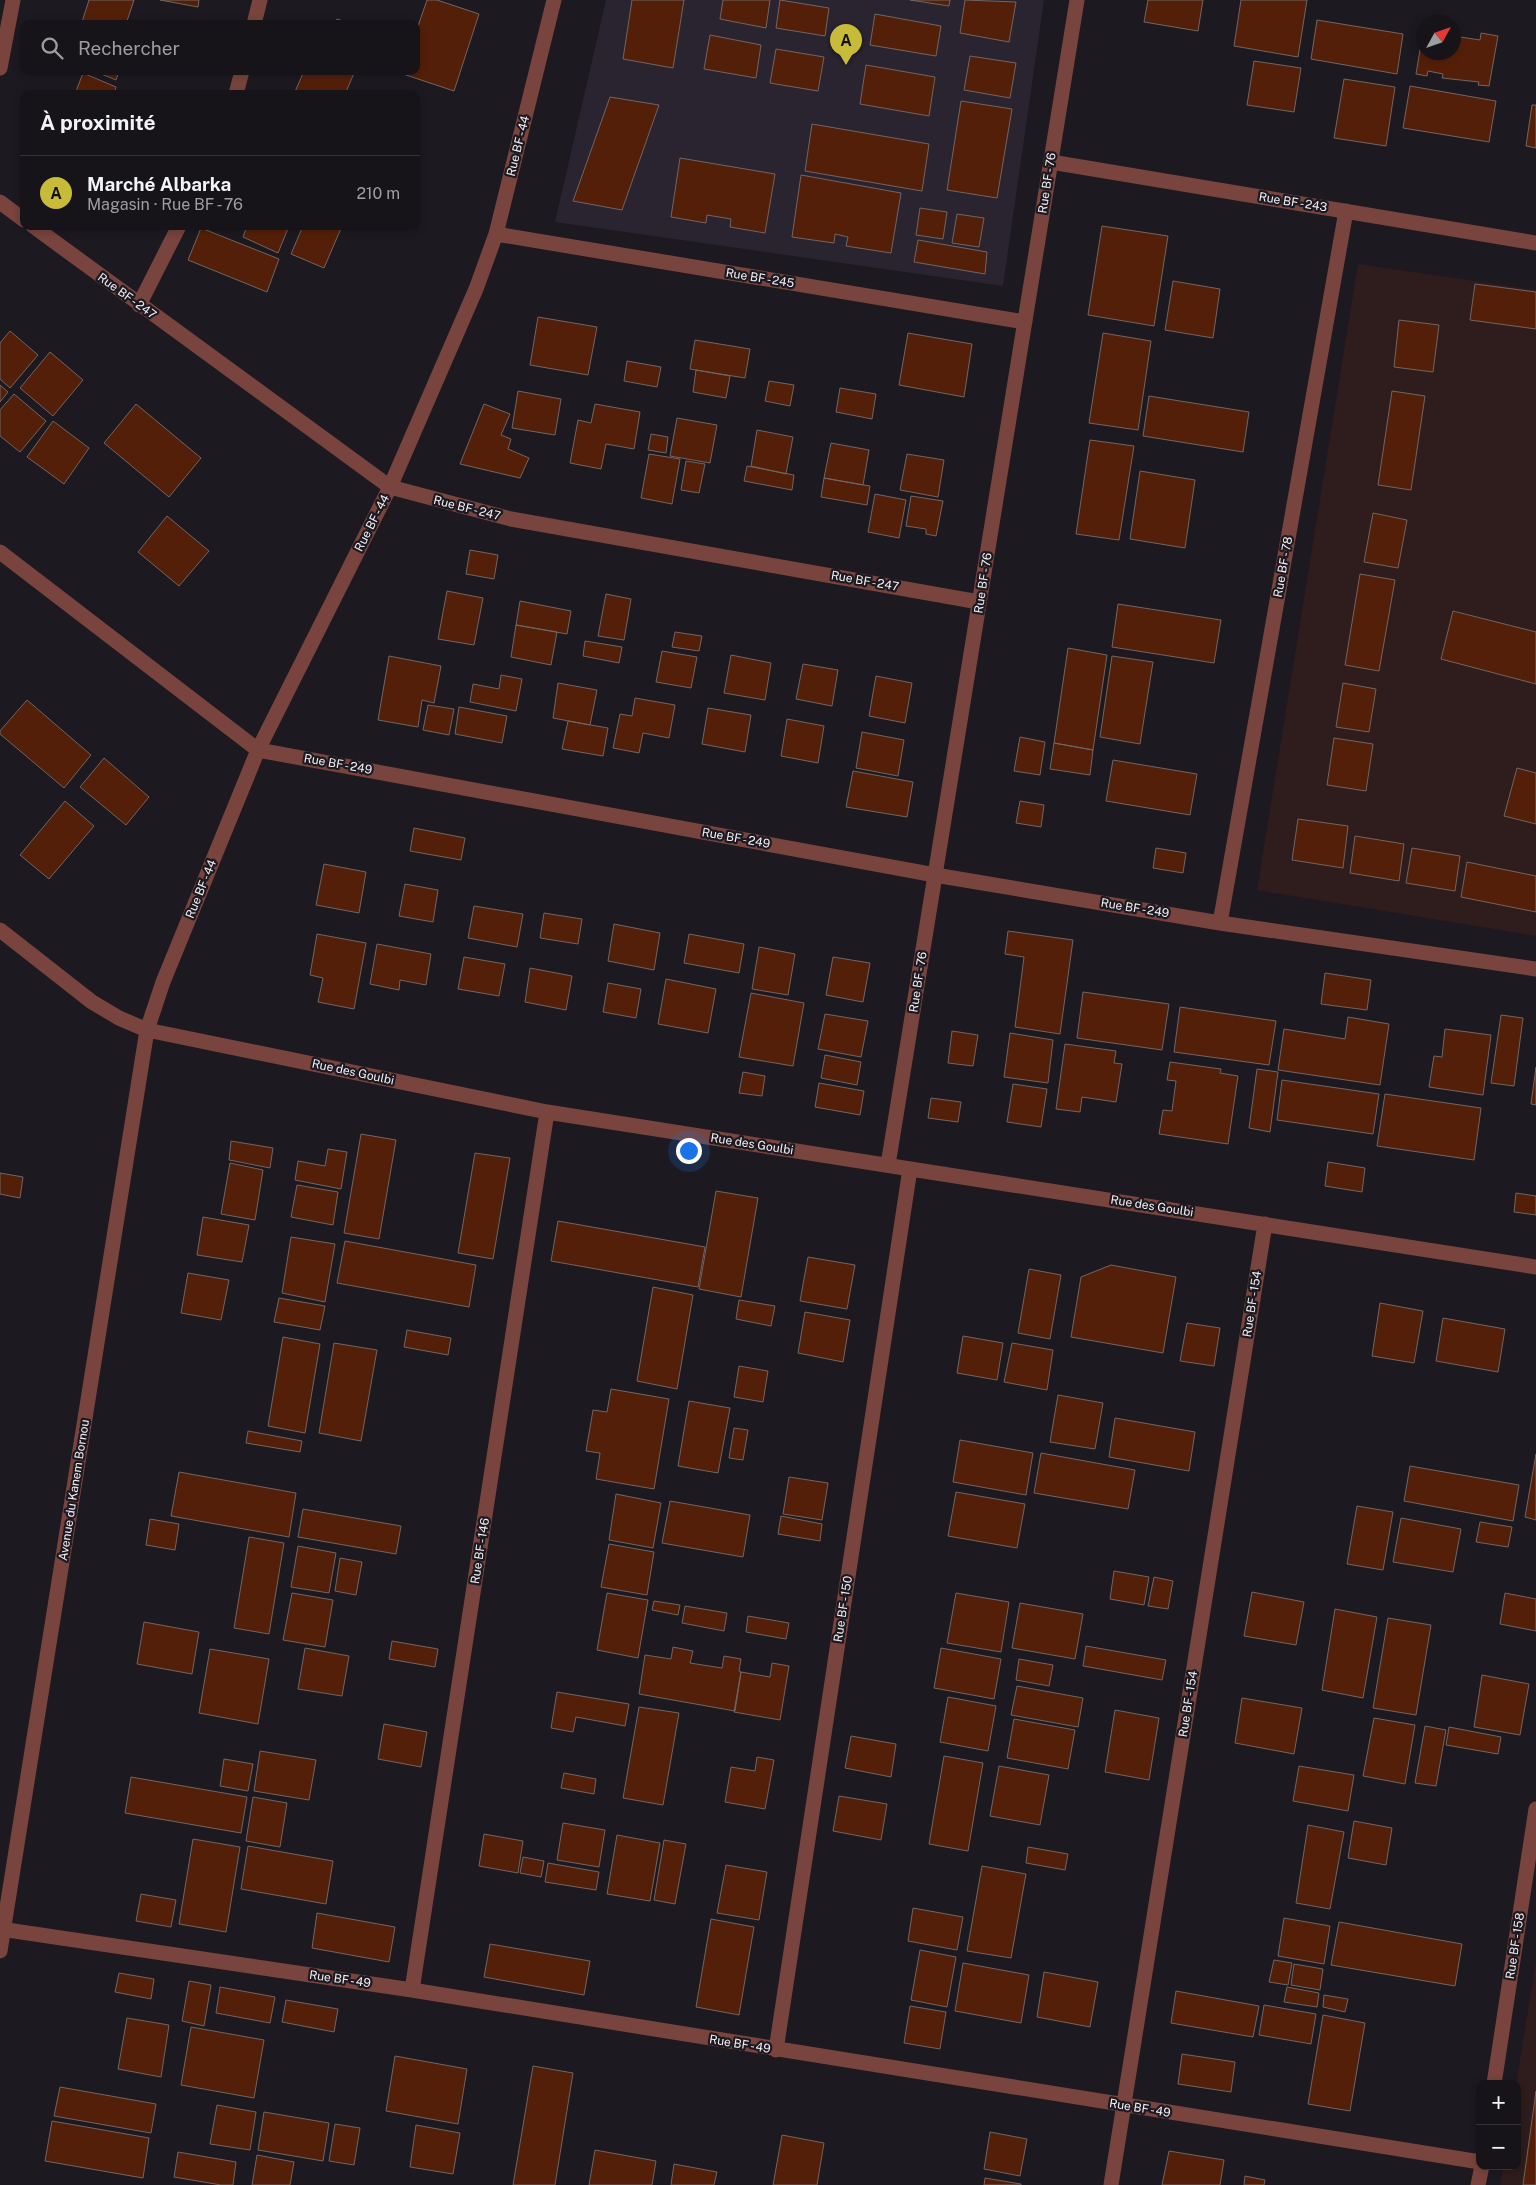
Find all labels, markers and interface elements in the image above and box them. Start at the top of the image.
north arrow [1416,15,1461,60]
search box [20,20,420,75]
pin: A [830,24,862,65]
icon: search [38,34,66,62]
text: Rechercher [78,37,180,59]
text: À proximité [40,110,156,135]
street label: Rue BF - 44 [504,114,532,178]
street label: Rue BF - 76 [1035,152,1059,214]
text: Marché Albarka [87,173,231,195]
text: A [50,184,62,203]
text: 210 m [356,184,400,203]
street label: Rue BF - 243 [1258,190,1328,214]
text: Magasin · Rue BF - 76 [87,195,243,214]
street label: Rue BF - 245 [725,266,796,290]
street label: Rue BF - 247 [95,270,159,322]
street label: Rue BF - 44 [352,492,393,554]
street label: Rue BF - 247 [432,493,502,523]
street label: Rue BF - 78 [1271,535,1295,599]
street label: Rue BF - 76 [971,552,995,614]
street label: Rue BF - 247 [830,568,900,594]
street label: Rue BF - 249 [303,751,373,777]
street label: Rue BF - 249 [701,825,771,851]
street label: Rue BF - 44 [183,857,219,920]
street label: Rue BF - 249 [1100,896,1170,920]
street label: Rue BF - 76 [906,951,930,1013]
street label: Rue des Goulbi [311,1056,395,1088]
street label: Rue des Goulbi [710,1131,794,1157]
your location [676,1138,702,1164]
street label: Rue des Goulbi [1110,1193,1194,1219]
street label: Rue BF - 154 [1240,1269,1264,1338]
street label: Avenue du Kanem Bornou [56,1418,92,1562]
street label: Rue BF - 146 [468,1517,492,1585]
street label: Rue BF - 150 [831,1575,855,1643]
street label: Rue BF - 154 [1176,1669,1200,1738]
street label: Rue BF - 158 [1503,1911,1527,1980]
street label: Rue BF - 49 [308,1968,372,1990]
street label: Rue BF - 49 [708,2032,772,2056]
map controls [1476,2080,1521,2170]
button: + [1476,2080,1521,2125]
street label: Rue BF - 49 [1108,2096,1172,2120]
button: − [1476,2125,1521,2170]

